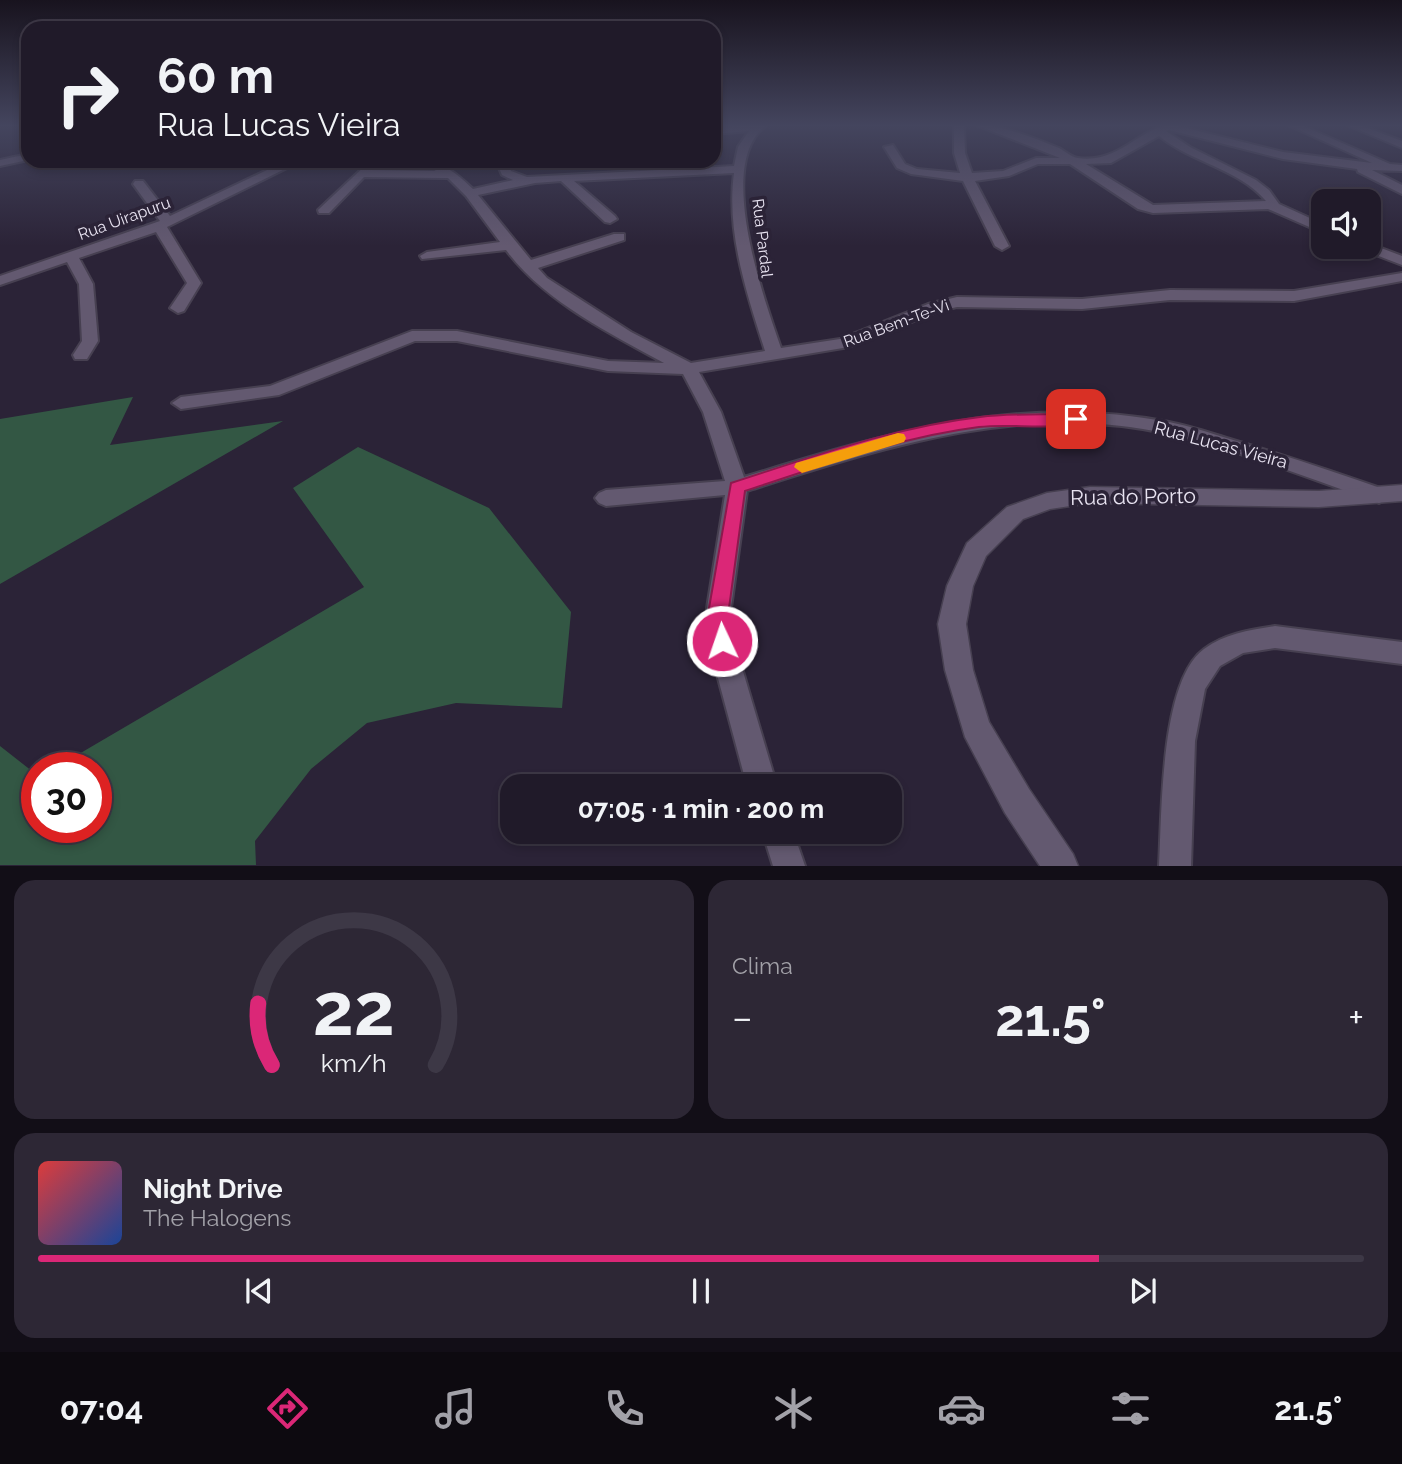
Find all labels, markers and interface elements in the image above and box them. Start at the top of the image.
text: 60 m [157,47,274,104]
icon: right [42,49,133,140]
text: Rua Lucas Vieira [157,106,400,143]
map controls [1311,189,1381,259]
button: sound [1311,189,1381,259]
street label: Rua Uirapuru [75,193,173,244]
street label: Rua Pardal [748,197,777,279]
street label: Rua Bem-Te-Vi [841,296,952,351]
pin [1046,389,1106,449]
icon: arrive [1057,400,1095,438]
street label: Rua Lucas Vieira [1152,417,1290,472]
street label: Rua do Porto [1070,483,1196,510]
position arrow [685,604,759,678]
speed limit sign: 30 [21,752,112,843]
text: 07:05 · 1 min · 200 m [578,794,824,824]
text: Clima [732,952,793,979]
text: 22 [313,968,395,1053]
text: 21.5° [995,987,1106,1048]
text: − [732,995,752,1040]
text: + [1348,995,1364,1040]
text: km/h [321,1048,387,1078]
text: Night Drive [143,1174,282,1204]
text: The Halogens [143,1204,291,1231]
icon: previous [240,1272,278,1310]
icon: pause [682,1272,720,1310]
icon: next [1124,1272,1162,1310]
icon: directions [263,1384,312,1433]
icon: music [431,1384,480,1433]
icon: phone [600,1384,649,1433]
icon: climate [769,1384,818,1433]
icon: car [937,1384,986,1433]
icon: filters [1106,1384,1155,1433]
text: 07:04 [60,1390,143,1427]
text: 21.5° [1274,1390,1342,1427]

